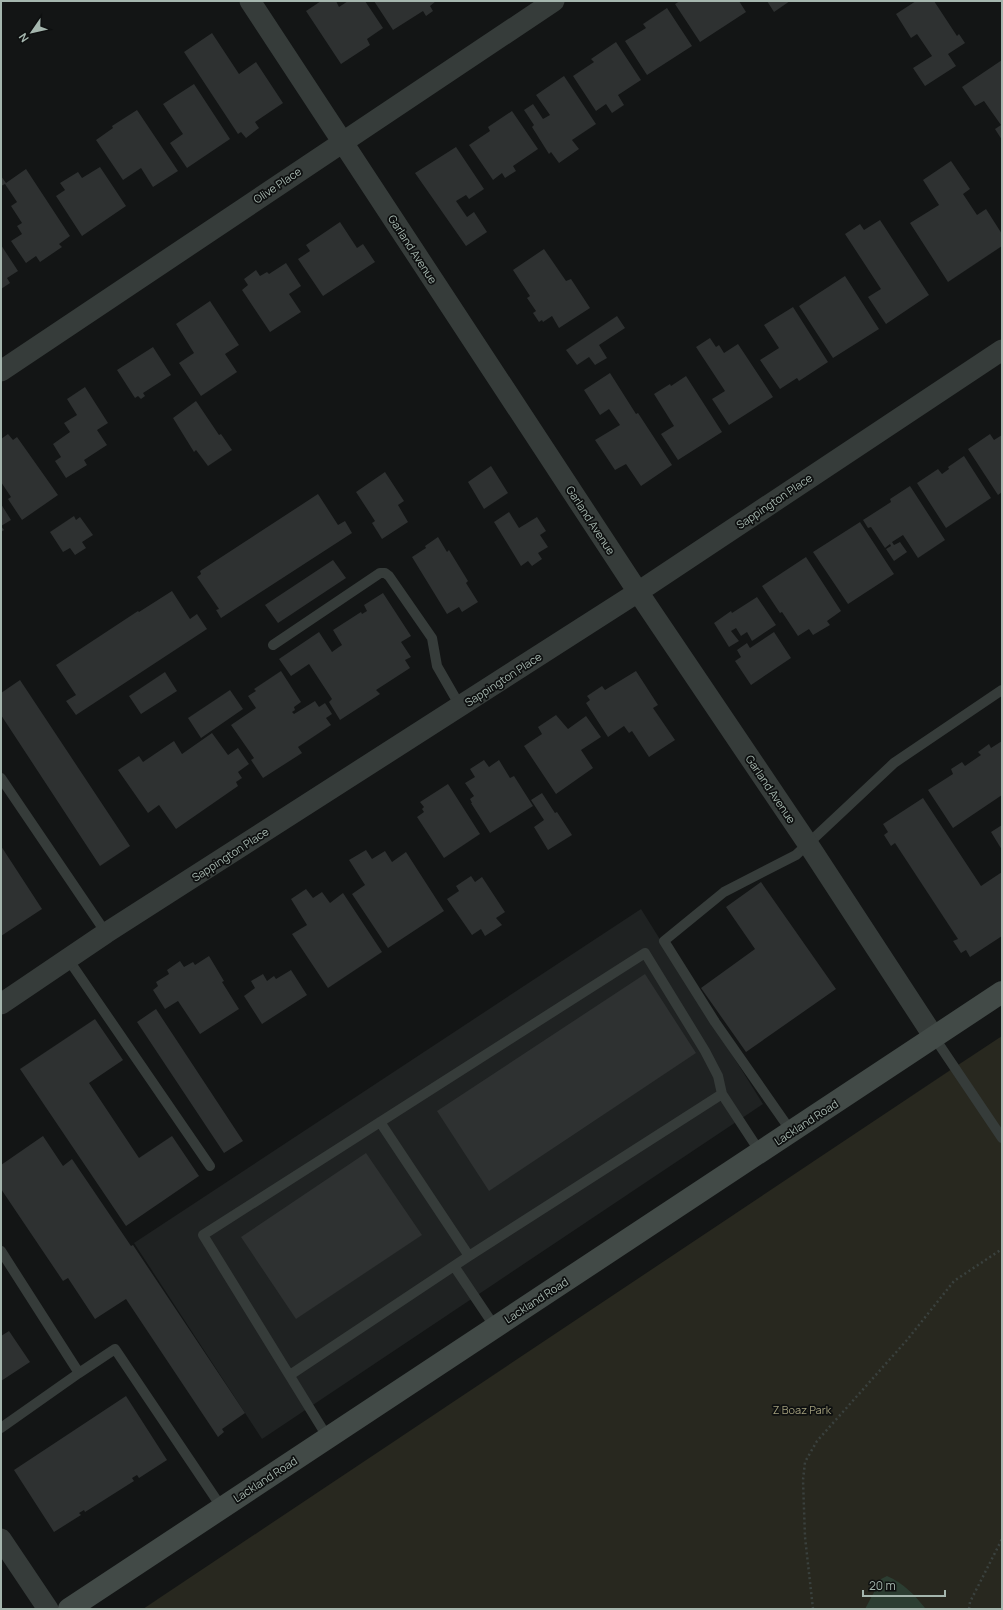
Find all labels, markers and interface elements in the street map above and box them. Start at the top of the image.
north arrow [12,12,52,52]
text: N [15,30,32,45]
street label: Olive Place [250,163,304,207]
street label: Garland Avenue [385,212,441,287]
street label: Sappington Place [733,470,815,532]
street label: Garland Avenue [563,483,619,558]
street label: Sappington Place [462,648,545,709]
street label: Garland Avenue [743,752,800,827]
street label: Sappington Place [189,823,272,884]
street label: Lackland Road [771,1096,841,1148]
street label: Lackland Road [501,1274,571,1326]
park label: Z Boaz Park [773,1402,832,1417]
street label: Lackland Road [230,1453,300,1505]
scale bar [863,1572,945,1598]
text: 20 m [869,1577,896,1594]

